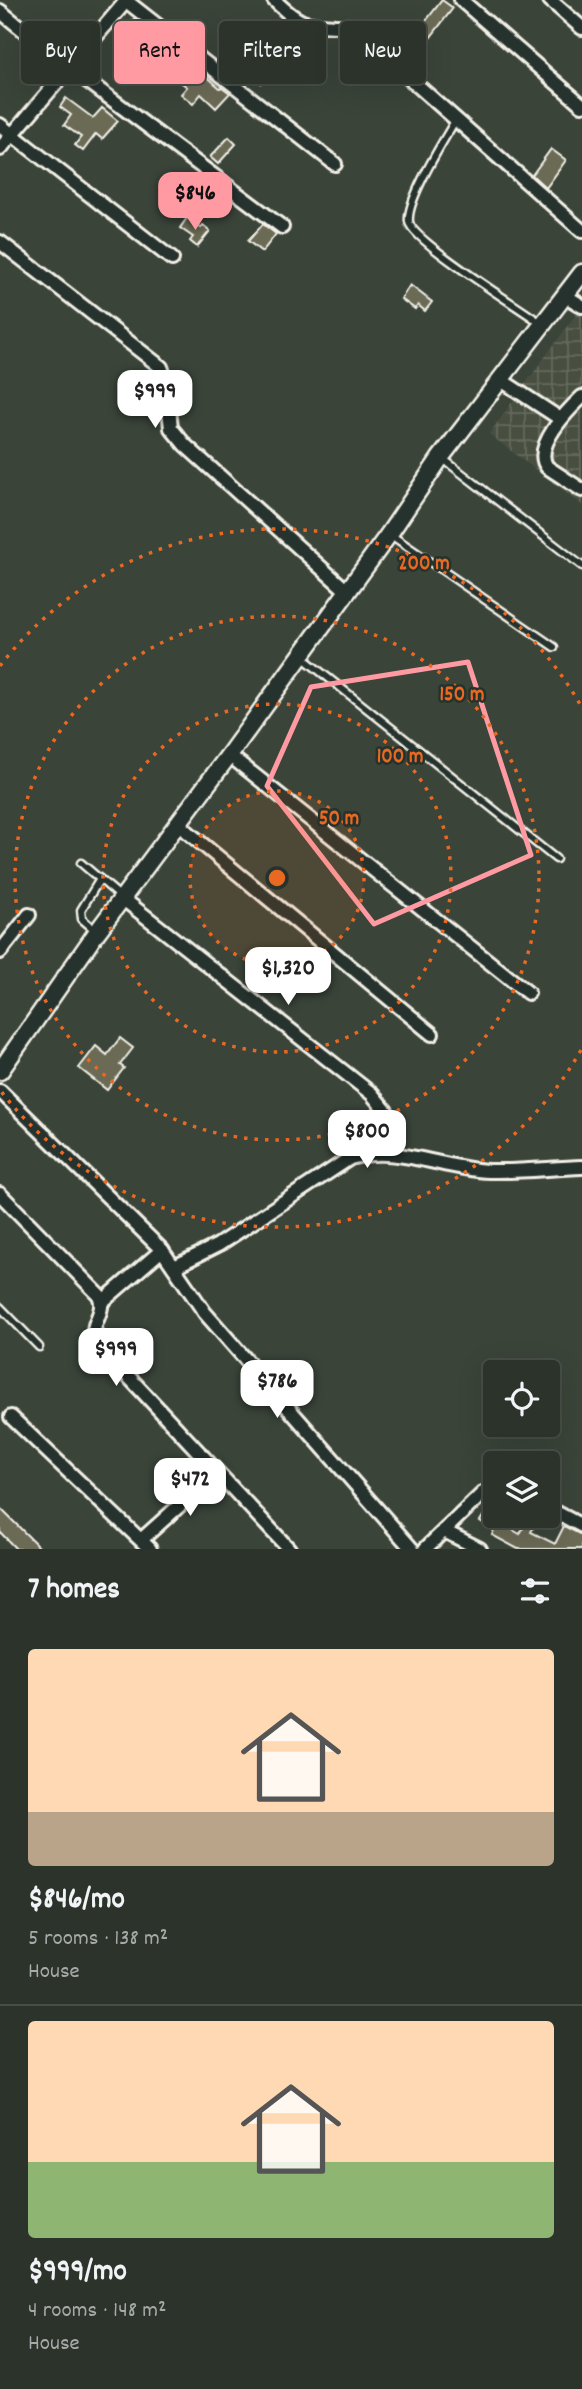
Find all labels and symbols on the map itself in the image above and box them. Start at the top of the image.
pin: $846 [154,173,236,232]
pin: $999 [114,370,196,430]
text: 200 m [398,550,450,580]
text: 150 m [439,681,485,711]
text: 100 m [377,743,423,773]
text: 50 m [319,805,359,835]
centre of rings [265,866,289,890]
pin: $1,320 [231,948,345,1007]
pin: $800 [326,1110,408,1170]
pin: $999 [75,1328,157,1388]
pin: $786 [236,1360,318,1420]
pin: $472 [149,1458,231,1518]

